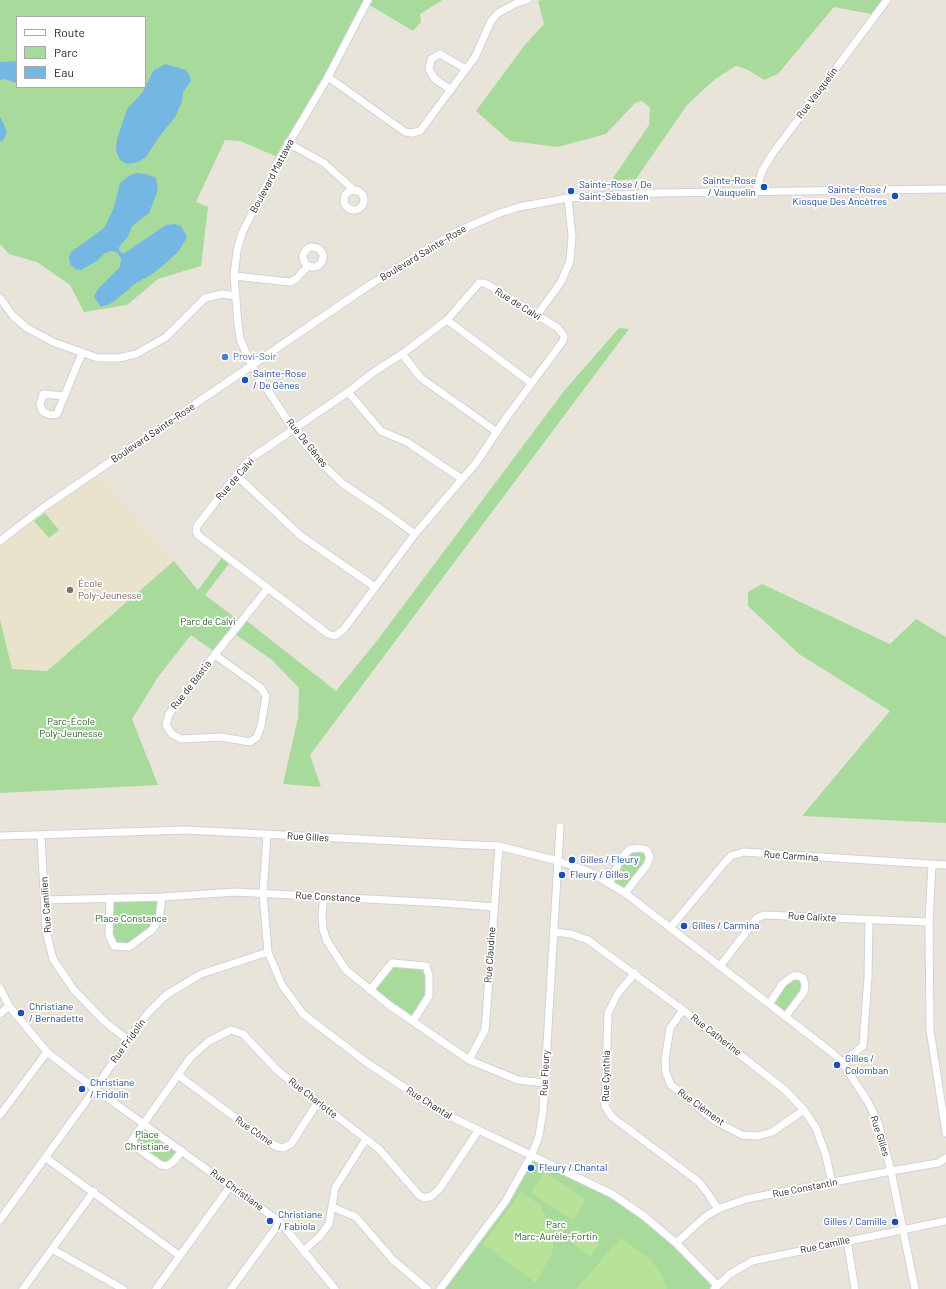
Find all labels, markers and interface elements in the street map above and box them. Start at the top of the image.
legend [16,16,146,88]
text: Route [54,25,85,39]
text: Parc [54,45,78,59]
text: Eau [54,65,74,79]
street label: Rue Vauquelin [794,65,840,121]
street label: Boulevard Mattawa [247,137,297,215]
place label: Sainte-Rose / Vauquelin [703,175,756,198]
place label: Sainte-Rose / De Saint-Sébastien [579,179,652,202]
marker: Sainte-Rose / Vauquelin [759,182,769,192]
place label: Sainte-Rose / Kiosque Des Ancètres [793,184,887,208]
marker: Sainte-Rose / De Saint-Sébastien [566,186,576,196]
marker: Sainte-Rose / Kiosque Des Ancètres [890,191,900,201]
street label: Boulevard Sainte-Rose [378,222,468,284]
street label: Rue de Calvi [493,285,543,323]
place label: Provi-Soir [233,351,276,363]
marker: Provi-Soir [220,352,230,362]
place label: Sainte-Rose / De Gênes [253,368,306,392]
marker: Sainte-Rose / De Gênes [240,375,250,385]
street label: Boulevard Sainte-Rose [109,400,197,466]
street label: Rue De Gênes [284,416,330,470]
street label: Rue de Calvi [213,455,257,503]
place label: École Poly-Jeunesse [78,578,142,602]
marker: École Poly-Jeunesse [65,585,75,595]
park label: Parc de Calvi [180,616,236,628]
street label: Rue de Bastia [168,658,214,712]
park label: Parc-École Poly-Jeunesse [39,716,103,740]
street label: Rue Gilles [287,830,329,844]
street label: Rue Carmina [763,848,819,864]
place label: Gilles / Fleury [580,854,639,866]
marker: Gilles / Fleury [567,855,577,865]
place label: Fleury / Gilles [570,869,629,881]
marker: Fleury / Gilles [557,870,567,880]
street label: Rue Camilien [38,876,54,934]
street label: Rue Constance [295,889,361,905]
street label: Rue Calixte [788,910,836,924]
park label: Place Constance [95,913,167,925]
place label: Gilles / Carmina [692,920,759,932]
marker: Gilles / Carmina [679,921,689,931]
street label: Rue Claudine [482,926,498,984]
place label: Christiane / Bernadette [29,1001,84,1024]
marker: Christiane / Bernadette [16,1008,26,1018]
street label: Rue Catherine [688,1011,744,1059]
street label: Rue Fridolin [108,1017,148,1065]
street label: Rue Fleury [538,1050,552,1096]
street label: Rue Cynthia [600,1050,612,1102]
place label: Gilles / Colomban [845,1053,888,1076]
marker: Gilles / Colomban [832,1060,842,1070]
street label: Rue Charlotte [286,1075,340,1121]
place label: Christiane / Fridolin [90,1077,134,1100]
marker: Christiane / Fridolin [77,1084,87,1094]
street label: Rue Chantal [404,1084,454,1122]
street label: Rue Clément [675,1086,727,1128]
street label: Rue Côme [233,1114,275,1148]
street label: Rue Gilles [868,1114,892,1158]
park label: Place Christiane [125,1129,169,1152]
place label: Fleury / Chantal [539,1162,607,1174]
marker: Fleury / Chantal [526,1163,536,1173]
street label: Rue Christiane [208,1167,266,1213]
street label: Rue Constantin [771,1176,839,1200]
place label: Christiane / Fabiola [278,1209,322,1232]
marker: Christiane / Fabiola [265,1216,275,1226]
place label: Gilles / Camille [824,1216,887,1228]
marker: Gilles / Camille [890,1217,900,1227]
park label: Parc Marc-Aurèle-Fortin [515,1219,597,1242]
street label: Rue Camille [799,1234,851,1256]

